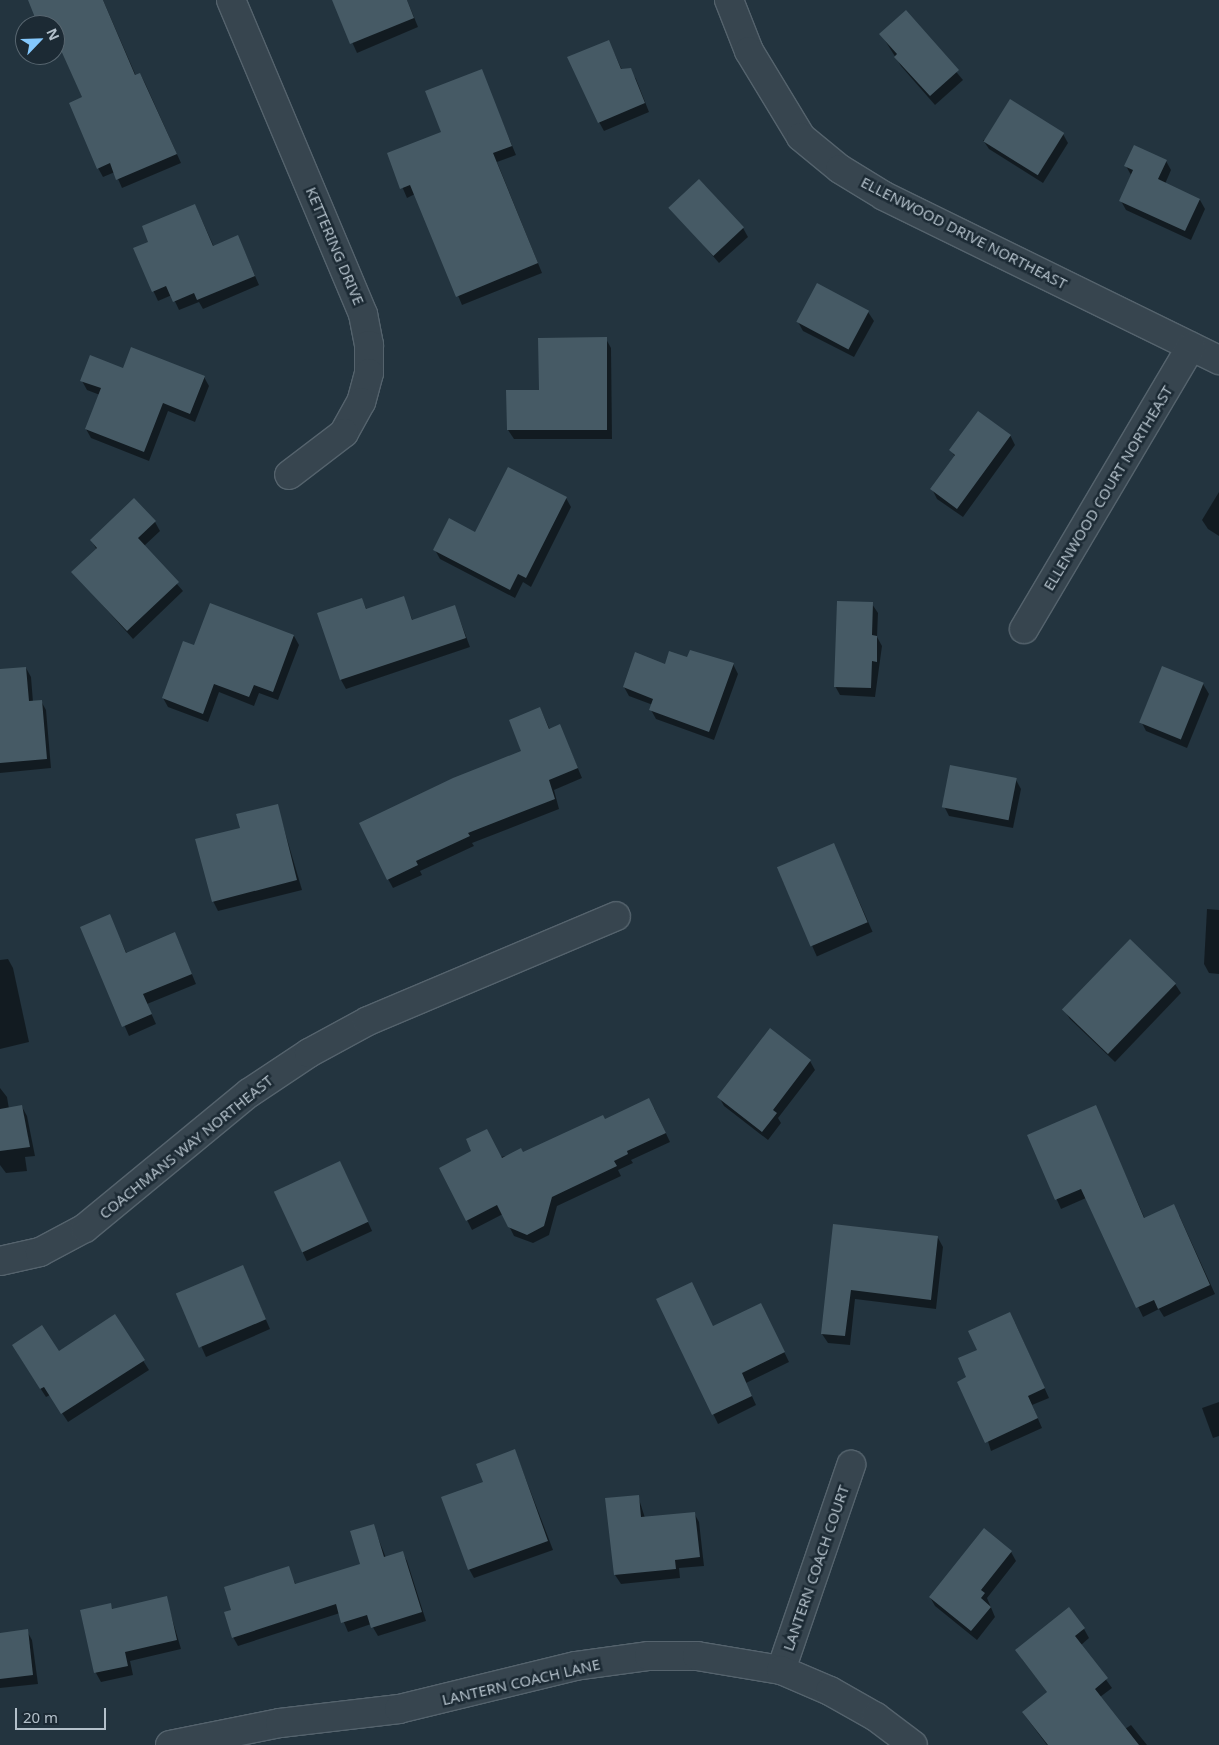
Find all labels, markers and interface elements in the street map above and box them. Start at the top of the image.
north arrow [15,15,65,65]
text: N [42,25,64,43]
street label: ELLENWOOD DRIVE NORTHEAST [858,173,1070,293]
street label: KETTERING DRIVE [302,184,368,308]
street label: ELLENWOOD COURT NORTHEAST [1040,382,1176,594]
street label: COACHMANS WAY NORTHEAST [96,1071,276,1223]
street label: LANTERN COACH COURT [779,1483,853,1653]
street label: LANTERN COACH LANE [440,1655,602,1709]
scale bar [18,1698,109,1730]
text: 20 m [23,1707,58,1727]

